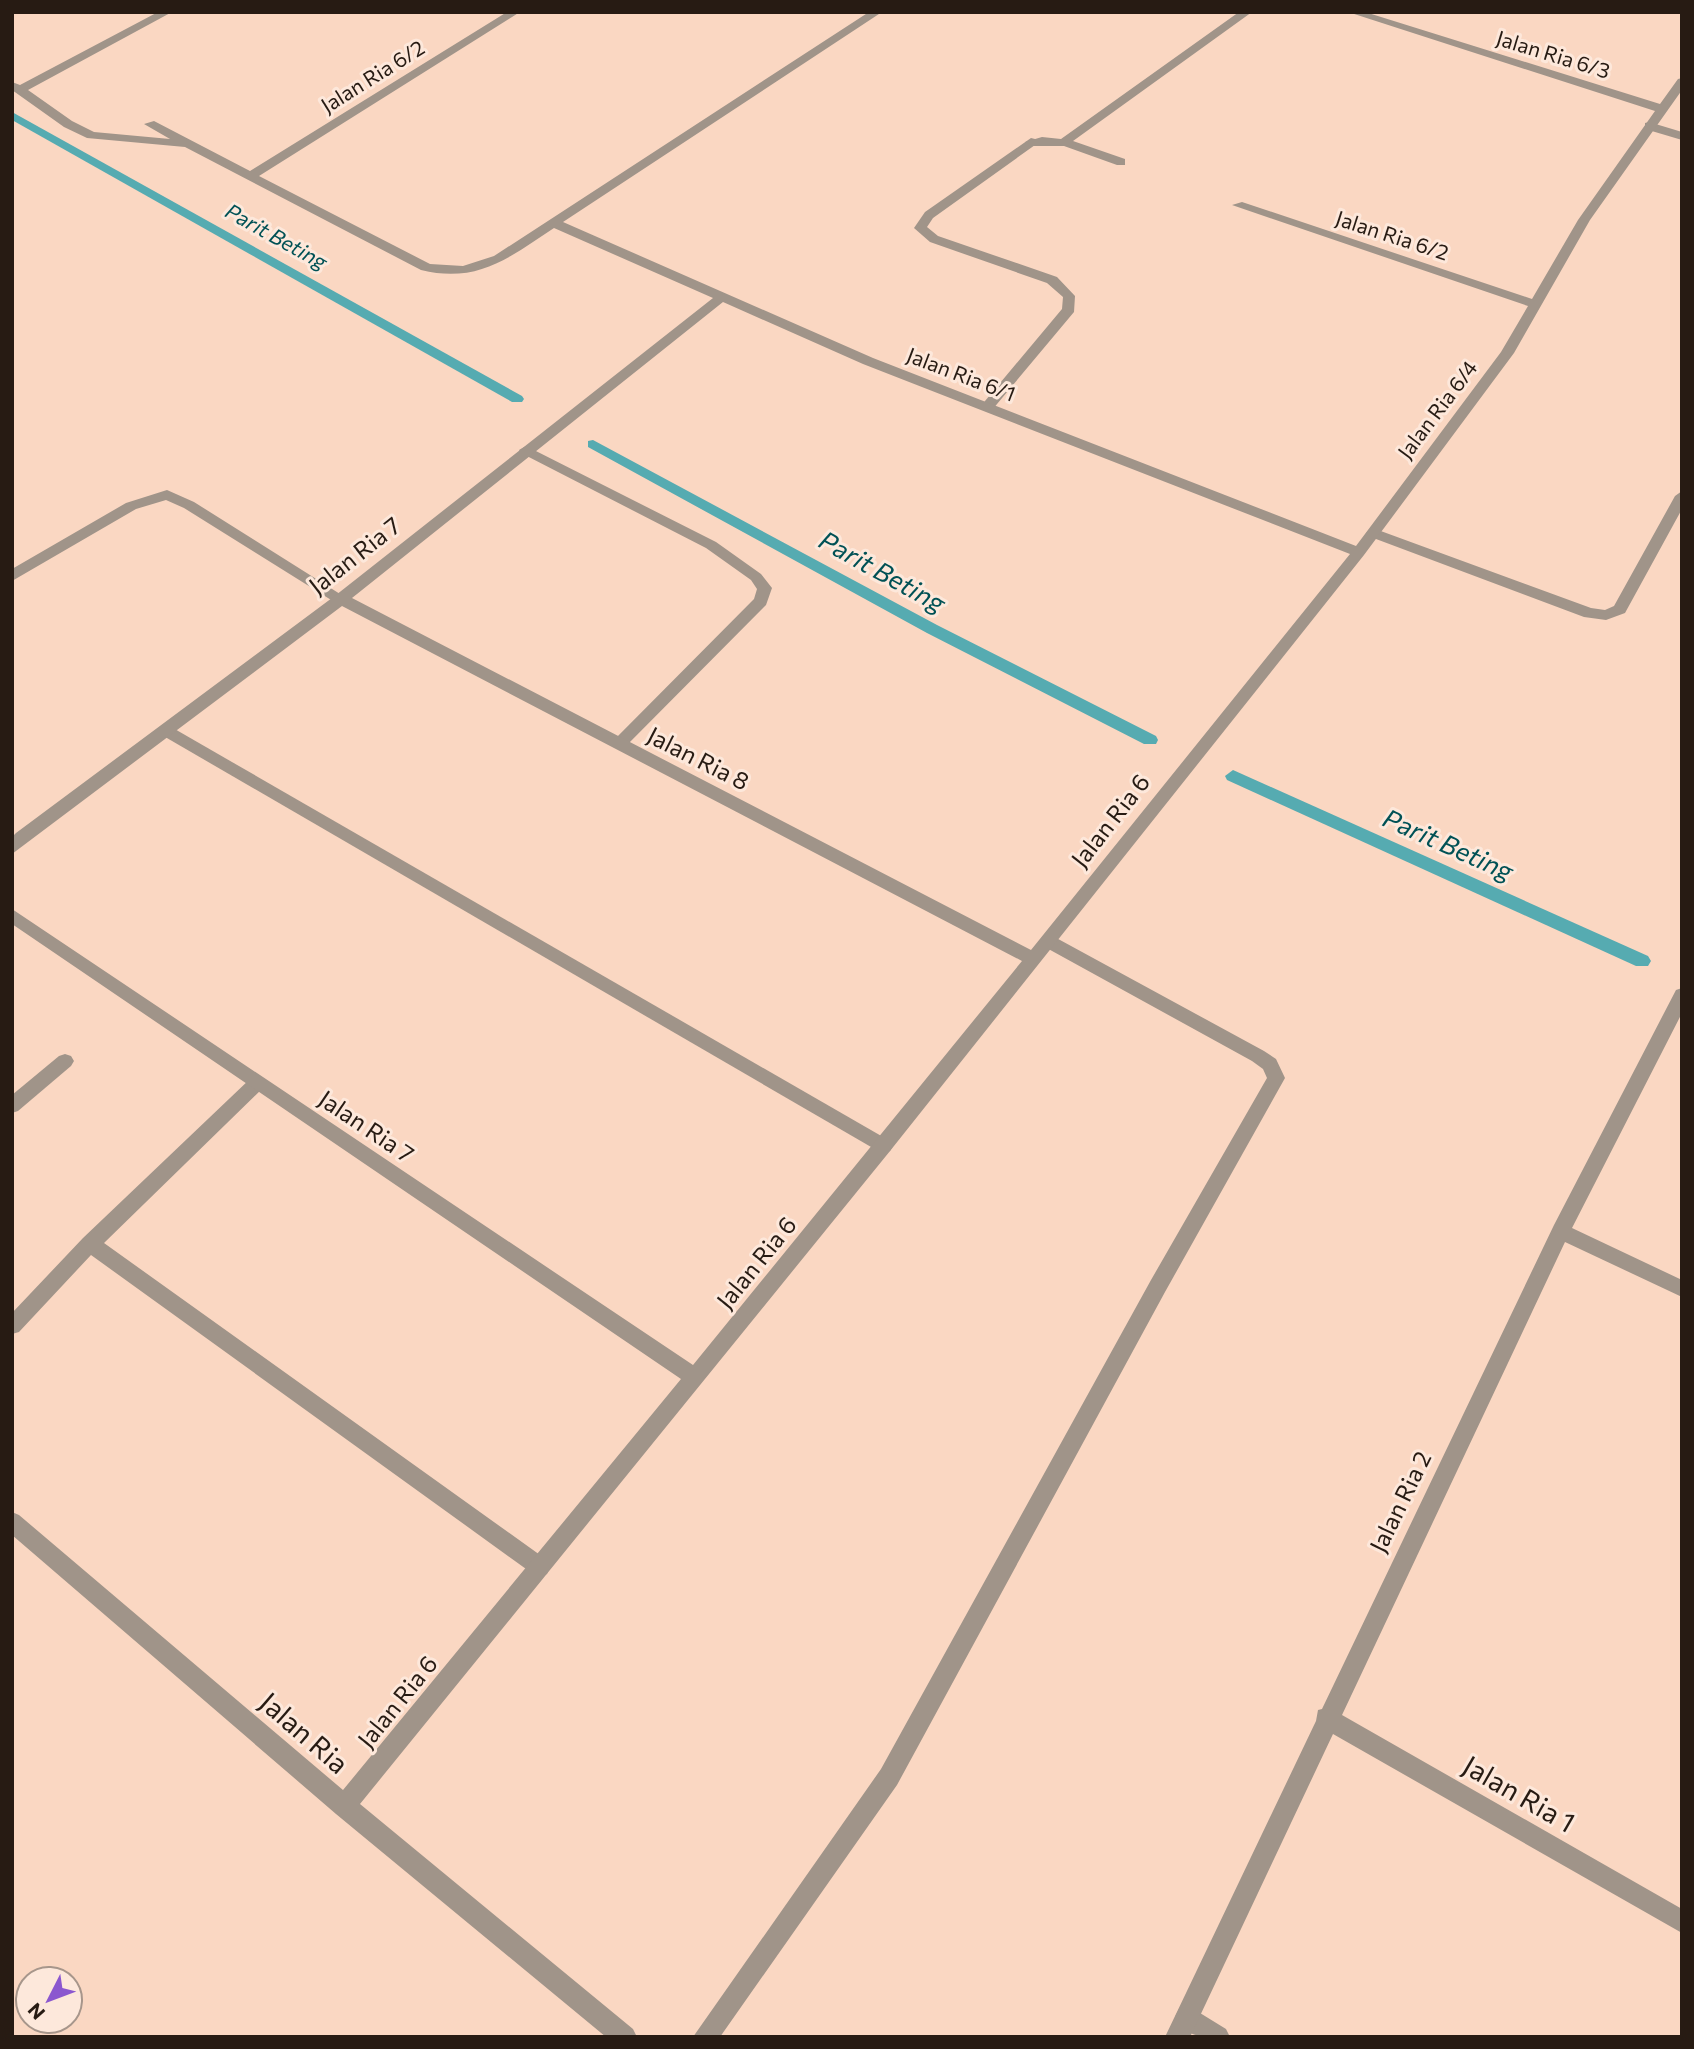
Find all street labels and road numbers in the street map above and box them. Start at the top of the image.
street label: Jalan Ria 6/3 [1494,24,1613,83]
street label: Jalan Ria 6/2 [316,34,429,117]
street label: Jalan Ria 6/2 [1333,205,1452,265]
street label: Jalan Ria 6/1 [904,341,1020,406]
street label: Jalan Ria 6/4 [1392,355,1482,463]
street label: Jalan Ria 7 [302,510,406,600]
street label: Jalan Ria 8 [643,720,754,796]
street label: Jalan Ria 6 [1064,768,1155,873]
street label: Jalan Ria 7 [314,1083,420,1168]
street label: Jalan Ria 6 [710,1210,802,1314]
street label: Jalan Ria 2 [1363,1446,1437,1557]
street label: Jalan Ria 6 [351,1649,443,1753]
street label: Jalan Ria [253,1684,356,1780]
street label: Jalan Ria 1 [1457,1747,1582,1839]

